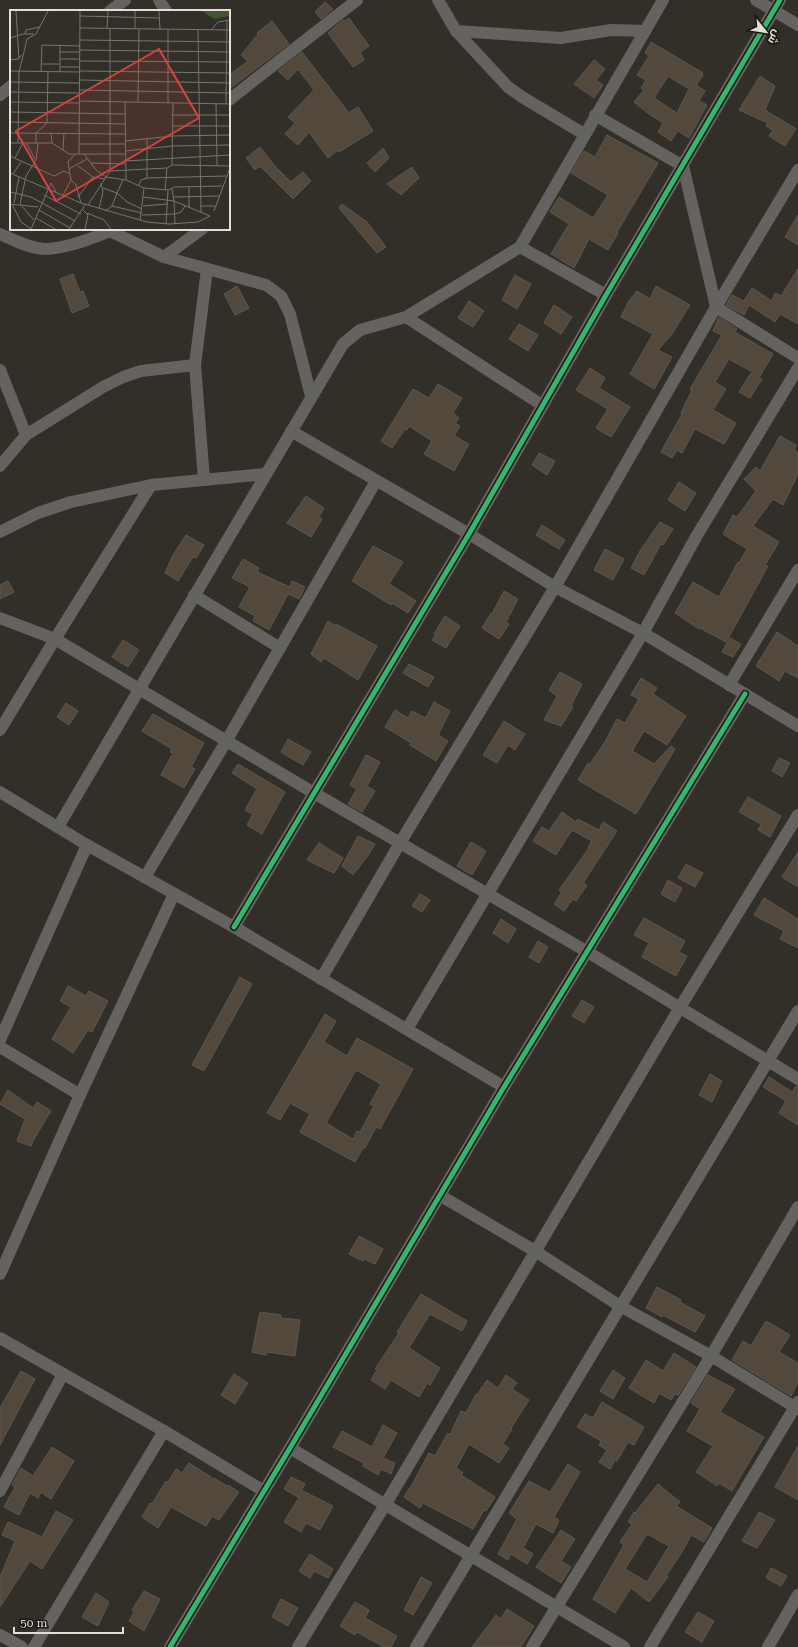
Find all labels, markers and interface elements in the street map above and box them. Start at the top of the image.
inset map [10,10,230,230]
north arrow [746,12,786,52]
text: ش [765,27,783,46]
scale bar [14,1609,123,1635]
text: 50 m [20,1616,47,1630]

